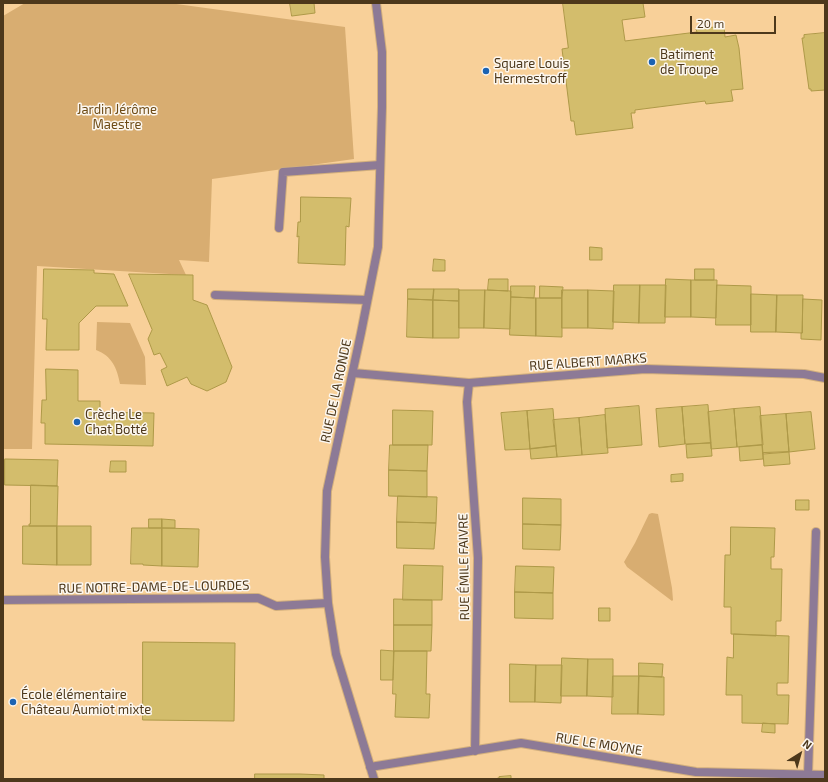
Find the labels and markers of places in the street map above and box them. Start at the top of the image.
place label: Batiment de Troupe [660,47,718,78]
place label: Square Louis Hermestroff [494,56,569,87]
marker: Batiment de Troupe [647,57,657,67]
marker: Square Louis Hermestroff [481,66,491,76]
place label: Crèche Le Chat Botté [85,407,147,438]
marker: Crèche Le Chat Botté [72,417,82,427]
place label: École élémentaire Château Aumiot mixte [21,687,151,718]
marker: École élémentaire Château Aumiot mixte [8,697,18,707]

